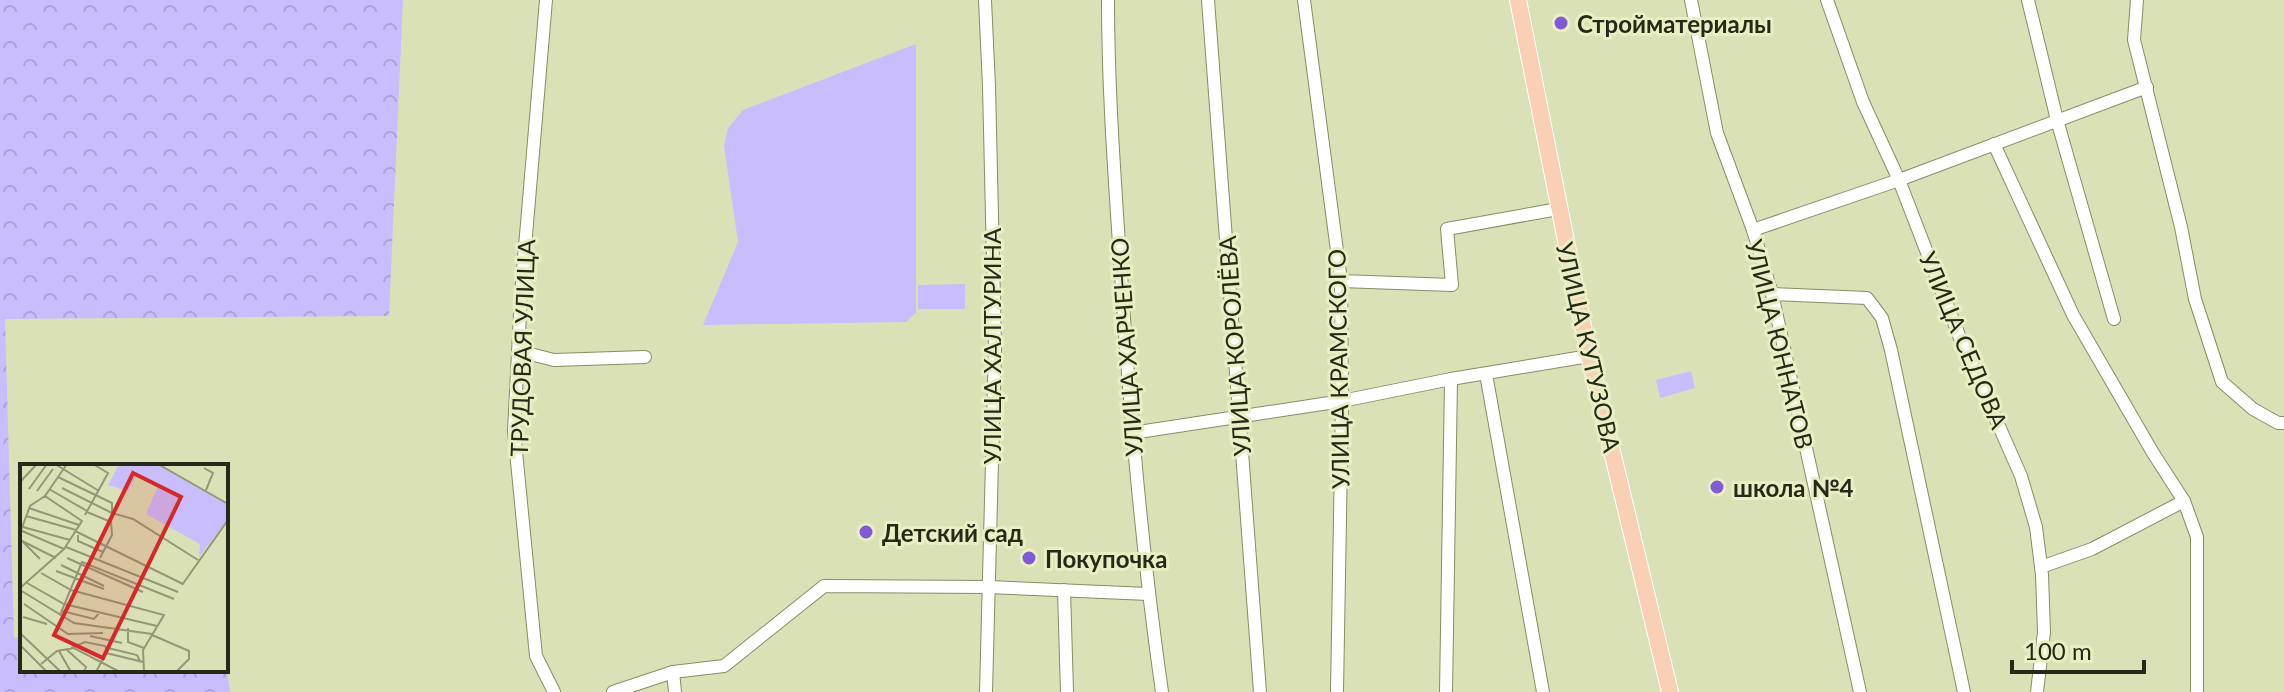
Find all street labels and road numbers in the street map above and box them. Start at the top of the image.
street label: УЛИЦА ХАЛТУРИНА [977,227,1006,464]
street label: УЛИЦА КОРОЛЁВА [1212,234,1256,457]
street label: УЛИЦА ЮННАТОВ [1740,236,1820,452]
street label: УЛИЦА ХАРЧЕНКО [1104,237,1148,457]
street label: ТРУДОВАЯ УЛИЦА [504,238,540,457]
street label: УЛИЦА КУТУЗОВА [1551,239,1627,456]
street label: УЛИЦА СЕДОВА [1914,247,2015,434]
street label: УЛИЦА КРАМСКОГО [1321,249,1355,489]

